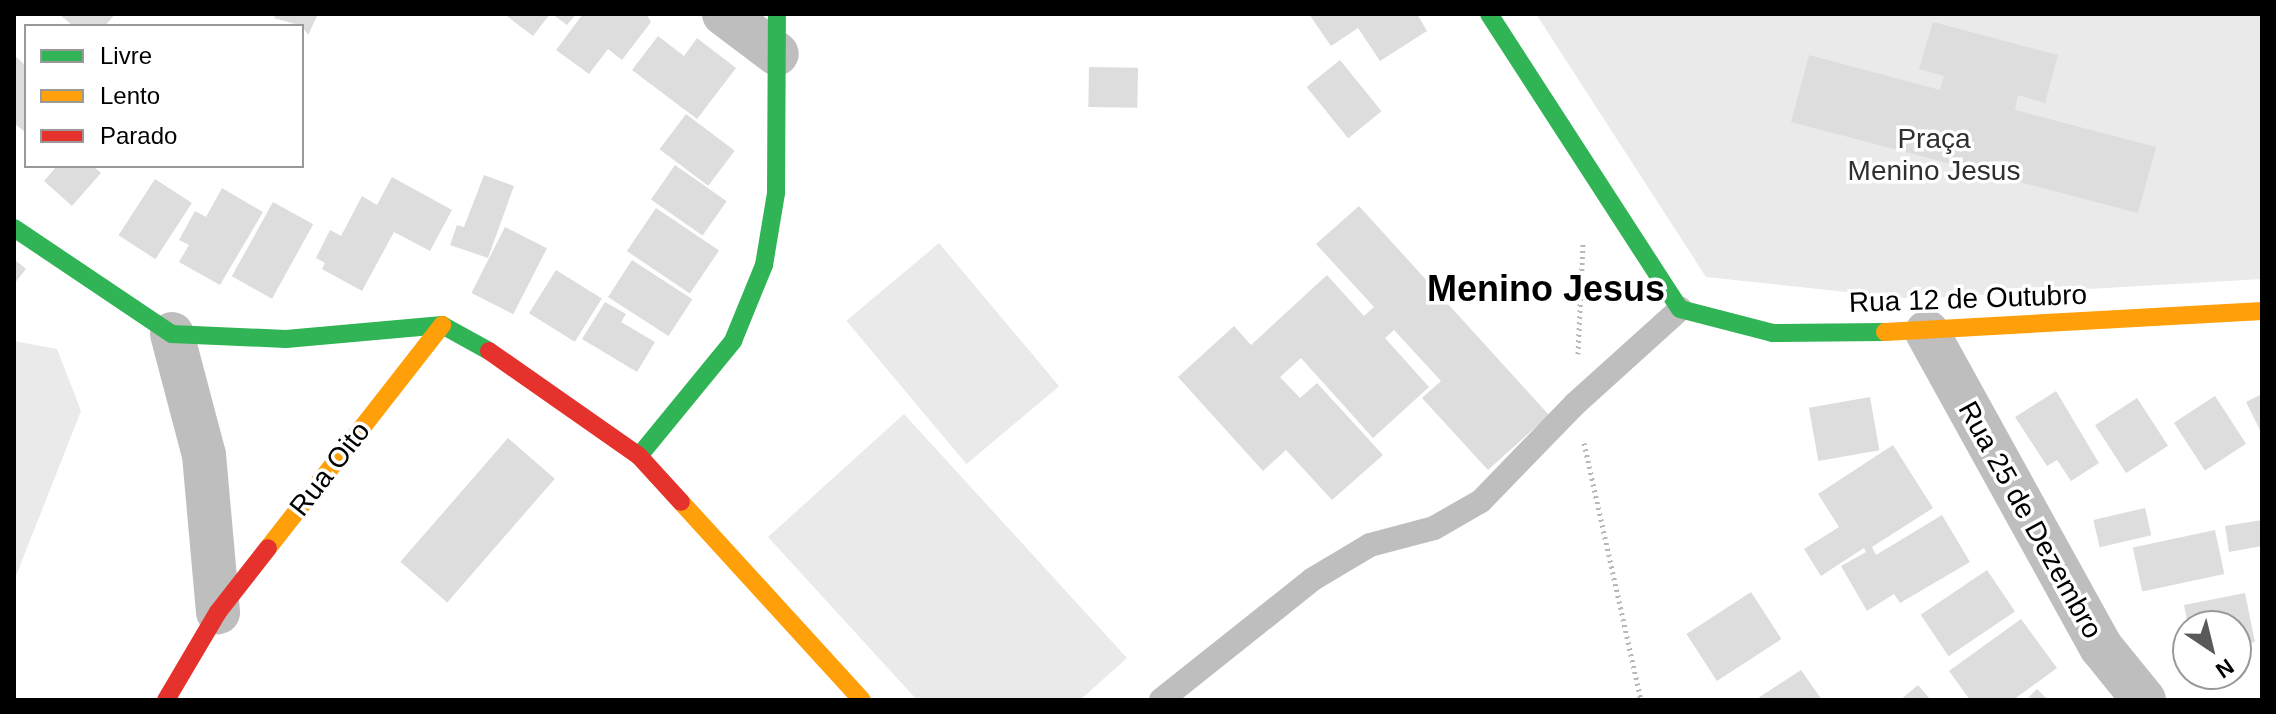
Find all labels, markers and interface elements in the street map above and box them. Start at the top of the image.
legend [24,24,304,168]
text: Livre [100,42,152,69]
text: Lento [100,82,160,109]
text: Parado [100,122,177,149]
park label: Praça Menino Jesus [1848,122,2020,188]
district label: Menino Jesus [1427,267,1665,311]
street label: Rua 12 de Outubro [1848,278,2088,320]
street label: Rua 25 de Dezembro [1951,395,2109,645]
street label: Rua Oito [283,415,377,523]
north arrow [2172,610,2252,690]
text: N [2211,654,2239,683]

